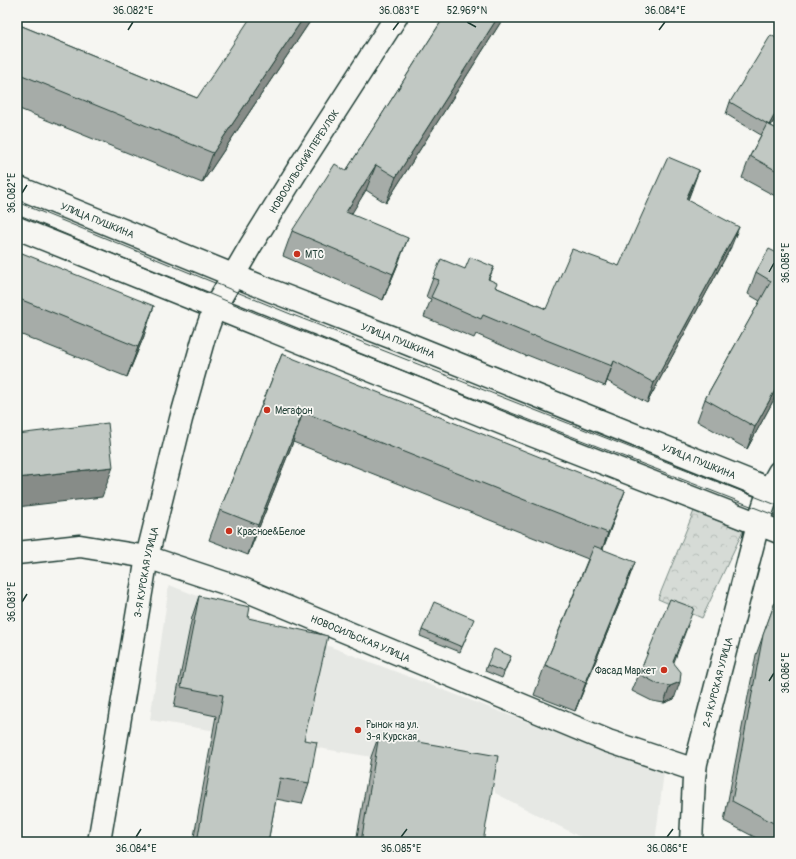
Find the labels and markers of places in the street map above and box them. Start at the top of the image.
marker: МТС [292,249,302,259]
place label: МТС [305,249,324,261]
marker: Мегафон [262,405,272,415]
place label: Мегафон [275,405,313,417]
marker: Красное&Белое [224,526,234,536]
place label: Красное&Белое [237,526,305,538]
place label: Фасад Маркет [595,665,656,677]
marker: Фасад Маркет [659,665,669,675]
place label: Рынок на ул. 3-я Курская [366,719,419,743]
marker: Рынок на ул. 3-я Курская [353,725,363,735]

